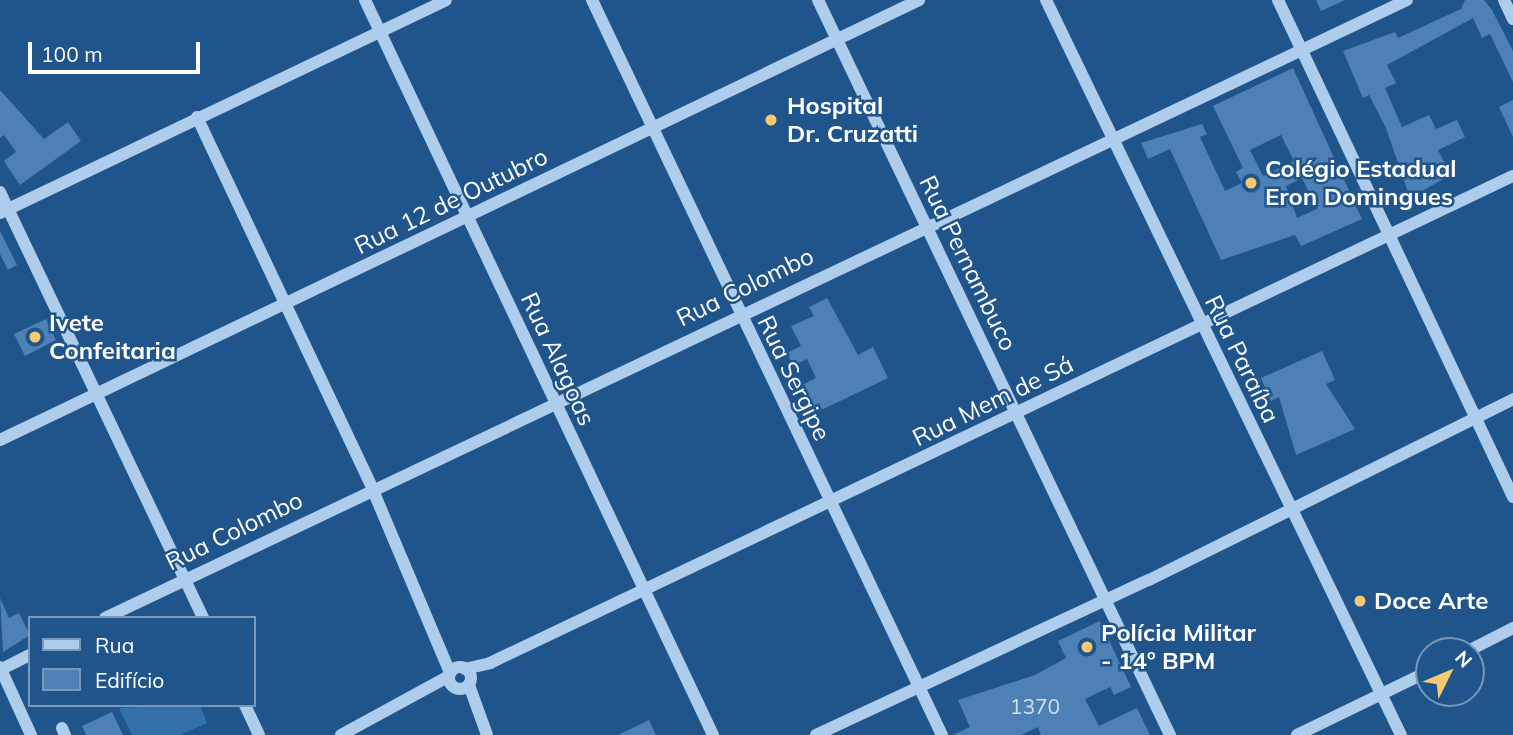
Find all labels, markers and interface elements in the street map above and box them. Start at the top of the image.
scale bar [32,28,203,72]
text: 100 m [41,41,103,67]
place label: Hospital Dr. Cruzatti [787,92,918,148]
marker: Hospital Dr. Cruzatti [761,110,781,130]
street label: Rua 12 de Outubro [350,142,552,260]
place label: Colégio Estadual Eron Domingues [1265,155,1457,211]
street label: Rua Pernambuco [913,171,1023,355]
marker: Colégio Estadual Eron Domingues [1243,175,1259,191]
street label: Rua Colombo [672,241,818,333]
street label: Rua Alagoas [515,288,601,430]
street label: Rua Paraíba [1199,291,1285,427]
place label: Ivete Confeitaria [49,309,176,365]
street label: Rua Sergipe [751,311,837,445]
marker: Ivete Confeitaria [27,329,43,345]
street label: Rua Mem de Sá [908,350,1078,452]
street label: Rua Colombo [161,485,307,577]
place label: Doce Arte [1374,587,1488,615]
marker: Doce Arte [1352,593,1368,609]
legend [28,616,256,707]
place label: Polícia Militar - 14º BPM [1101,619,1256,675]
text: Rua [95,632,134,658]
north arrow [1415,637,1485,707]
marker: Polícia Militar - 14º BPM [1079,639,1095,655]
text: N [1450,646,1478,672]
text: Edifício [95,667,164,693]
house number: 1370 [1010,693,1060,719]

